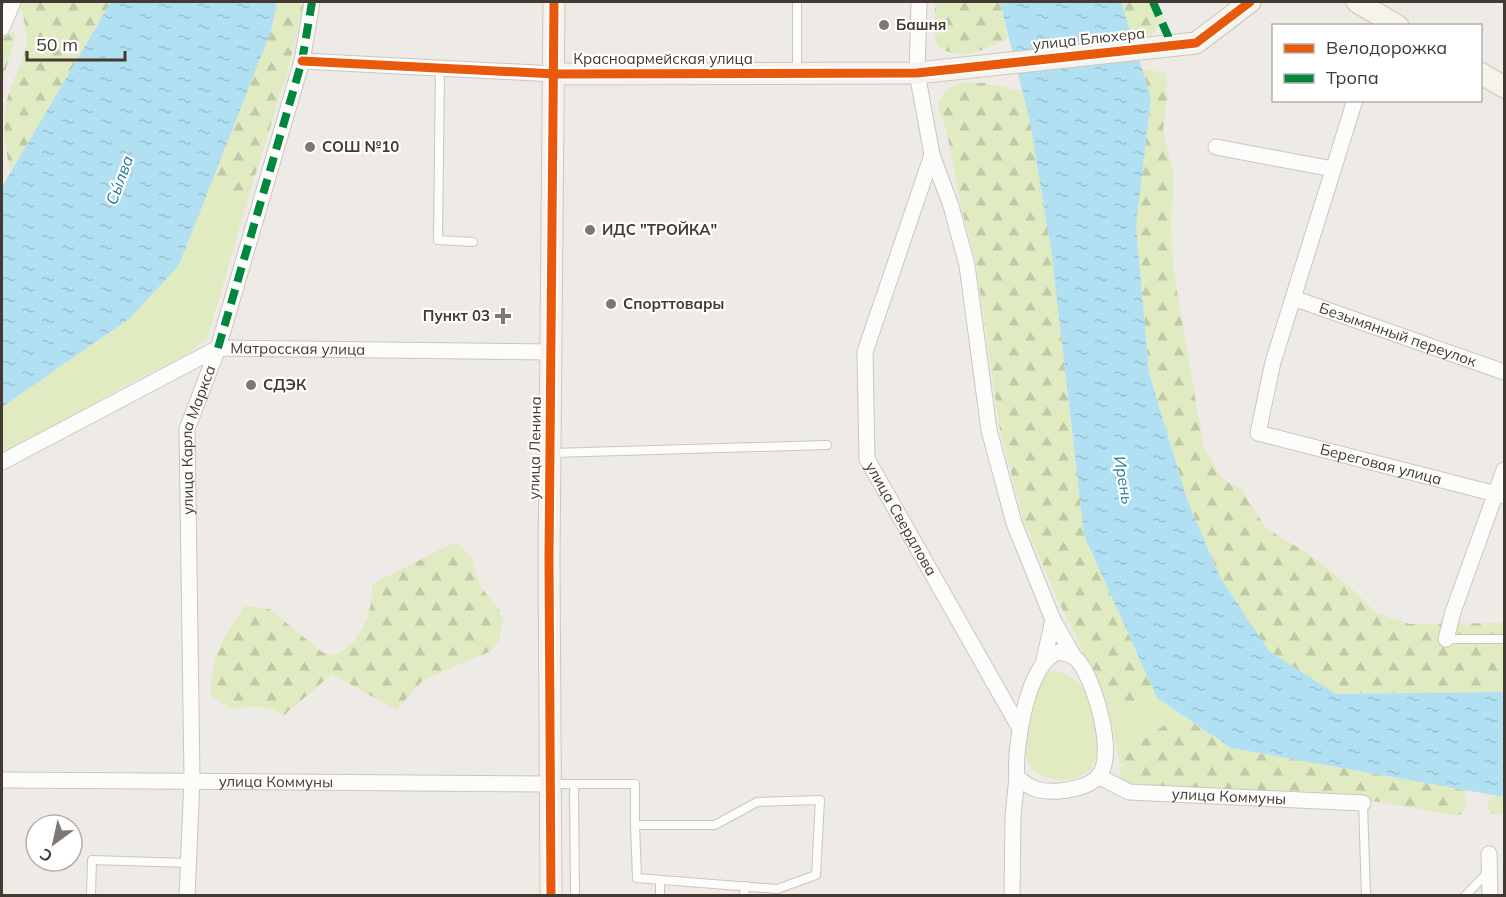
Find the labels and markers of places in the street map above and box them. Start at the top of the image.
place label: Башня [896,15,946,34]
marker: Башня [877,18,891,32]
place label: СОШ №10 [322,137,399,156]
marker: СОШ №10 [303,140,317,154]
place label: ИДС "ТРОЙКА" [602,220,717,239]
marker: ИДС "ТРОЙКА" [583,223,597,237]
place label: Спорттовары [623,294,724,313]
marker: Спорттовары [604,297,618,311]
place label: Пункт 03 [423,306,490,325]
marker: Пункт 03 [494,307,512,325]
place label: СДЭК [263,375,307,394]
marker: СДЭК [244,378,258,392]

